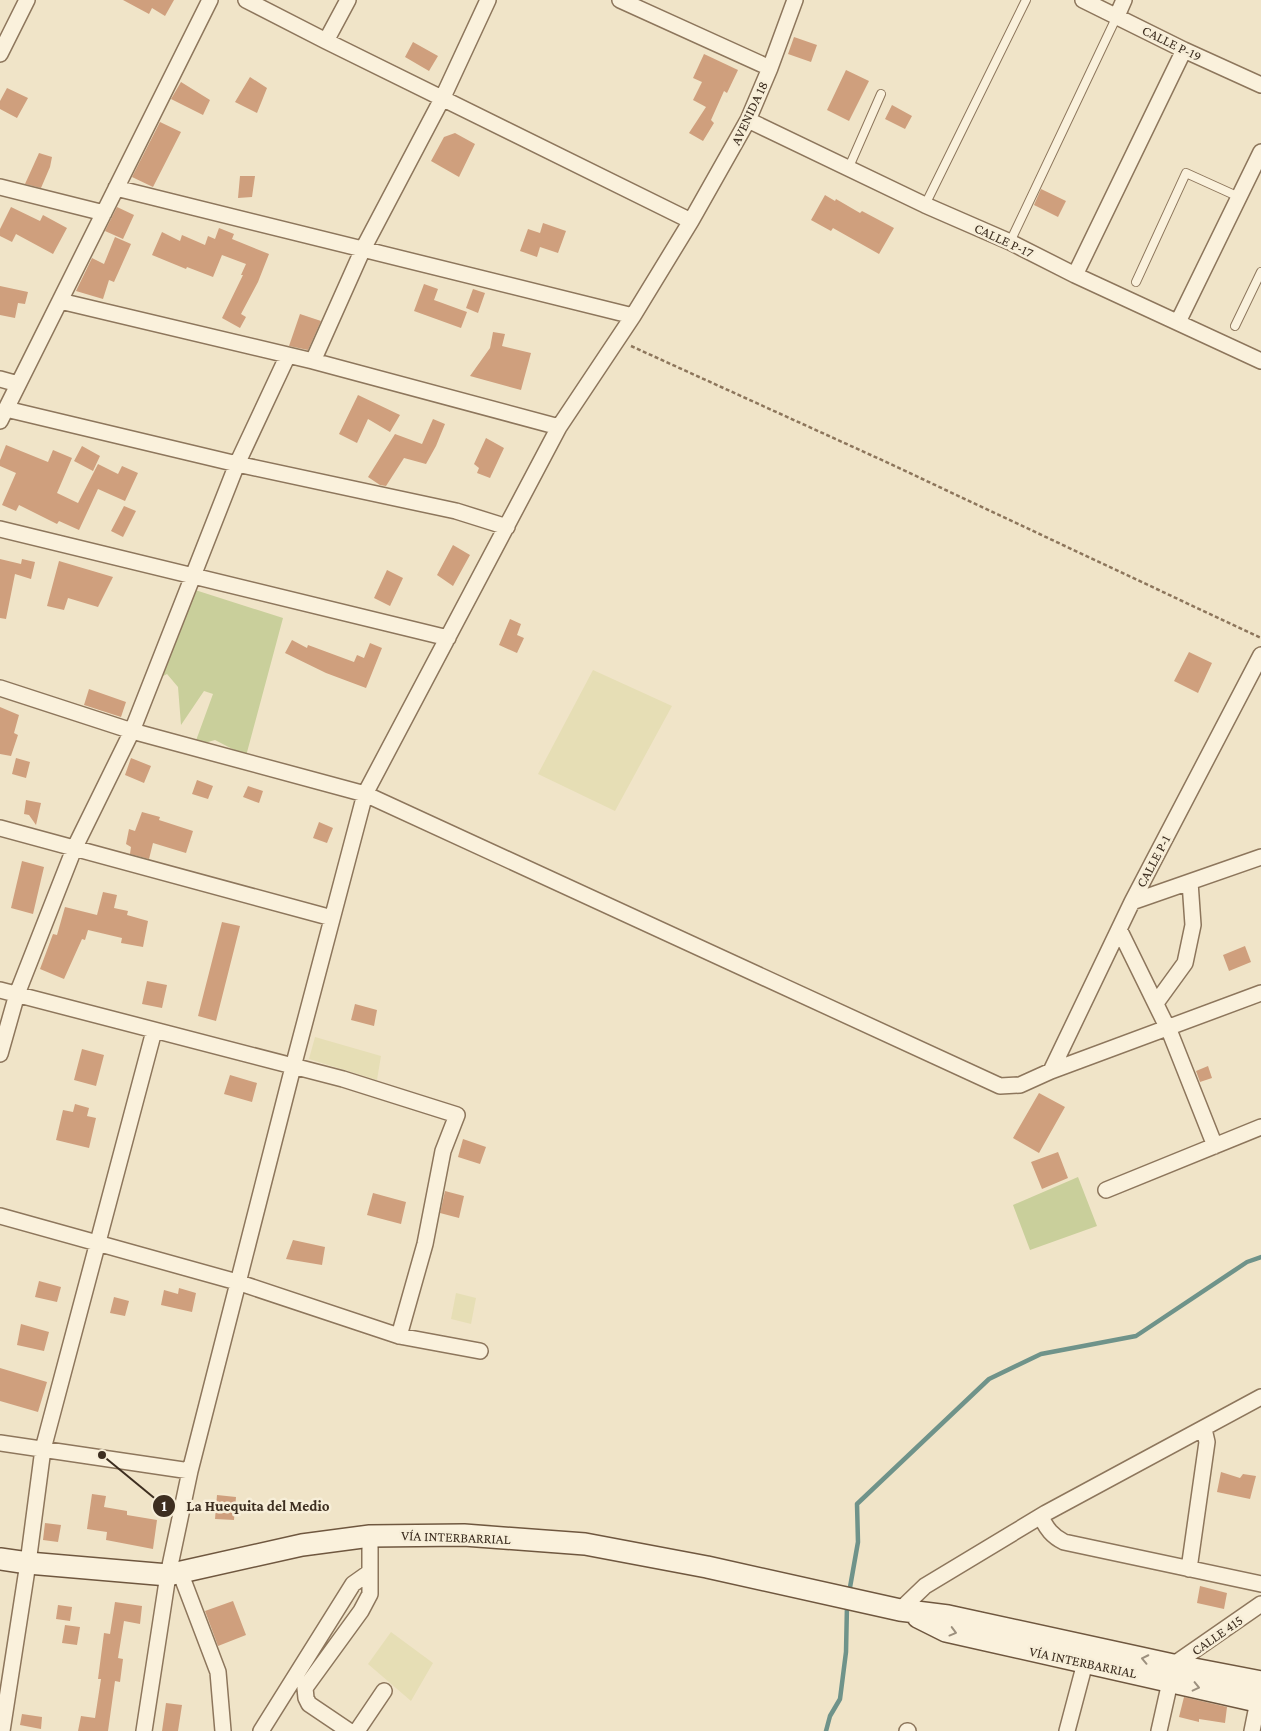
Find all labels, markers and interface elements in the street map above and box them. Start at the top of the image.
street label: CALLE P-19 [1140,22,1204,64]
street label: AVENIDA 18 [727,78,771,148]
street label: CALLE P-17 [972,219,1037,261]
street label: CALLE P-1 [1133,832,1174,890]
callout: La Huequita del Medio [151,1491,339,1521]
text: 1 [161,1498,167,1514]
text: La Huequita del Medio [186,1498,330,1514]
street label: VÍA INTERBARRIAL [401,1527,511,1547]
street label: CALLE 415 [1188,1612,1246,1658]
one-way arrow [948,1627,956,1637]
street label: VÍA INTERBARRIAL [1028,1643,1138,1681]
one-way arrow [1140,1654,1149,1665]
one-way arrow [1192,1682,1201,1692]

